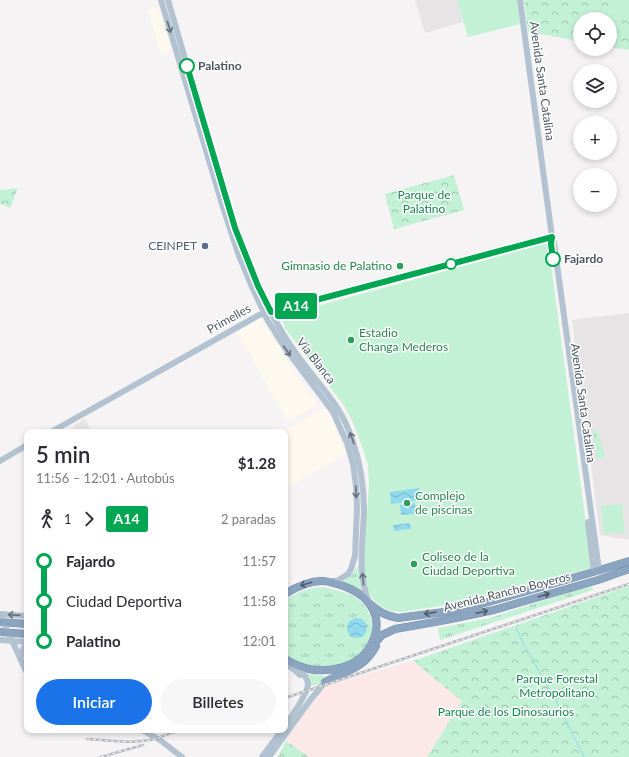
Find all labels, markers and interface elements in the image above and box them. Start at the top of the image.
map controls [573,12,617,212]
button: locate [573,12,617,56]
one-way arrow [166,20,173,33]
street label: Avenida Santa Catalina [527,20,558,142]
marker: Palatino [179,58,195,74]
place label: Palatino [198,58,242,73]
button: layers [573,64,617,108]
button: + [573,116,617,160]
button: − [573,168,617,212]
park label: Parque de Palatino [398,187,451,216]
place label: CEINPET [148,238,197,253]
marker: CEINPET [200,241,210,251]
marker: Fajardo [545,251,561,267]
place label: Fajardo [564,251,603,266]
place label: Gimnasio de Palatino [281,258,392,273]
unlabelled marker [445,258,457,270]
marker: Gimnasio de Palatino [395,261,405,271]
line badge: A14 [273,293,319,319]
text: A14 [283,297,309,314]
street label: Primelles [204,300,253,337]
place label: Estadio Changa Mederos [359,325,448,354]
street label: Vía Blanca [294,335,339,387]
marker: Estadio Changa Mederos [346,335,356,345]
street label: Avenida Santa Catalina [568,342,599,464]
one-way arrow [283,345,291,356]
one-way arrow [348,431,355,444]
text: 5 min [36,441,90,468]
text: $1.28 [238,454,276,472]
text: 11:56 – 12:01 · Autobús [36,470,175,486]
one-way arrow [352,485,360,498]
place label: Complejo de piscinas [415,488,472,517]
marker: Complejo de piscinas [402,498,412,508]
icon: walk [36,508,58,530]
icon: forward [78,508,100,530]
text: A14 [114,510,140,527]
text: 1 [64,511,72,527]
text: 2 paradas [221,511,276,527]
place label: Coliseo de la Ciudad Deportiva [422,549,515,578]
text: Fajardo [66,552,115,570]
text: 11:57 [243,553,276,569]
marker: Coliseo de la Ciudad Deportiva [409,559,419,569]
street label: Avenida Rancho Boyeros [442,568,572,615]
one-way arrow [359,573,366,586]
one-way arrow [300,581,313,588]
one-way arrow [538,591,551,598]
text: Ciudad Deportiva [66,592,182,610]
text: 11:58 [243,593,276,609]
one-way arrow [475,608,488,616]
one-way arrow [424,610,437,617]
one-way arrow [7,612,20,619]
text: Palatino [66,632,121,650]
text: 12:01 [243,633,276,649]
park label: Parque Forestal Metropolitano [516,671,598,700]
button: Iniciar [36,679,152,725]
button: Billetes [160,679,276,725]
park label: Parque de los Dinosaurios [438,704,574,719]

